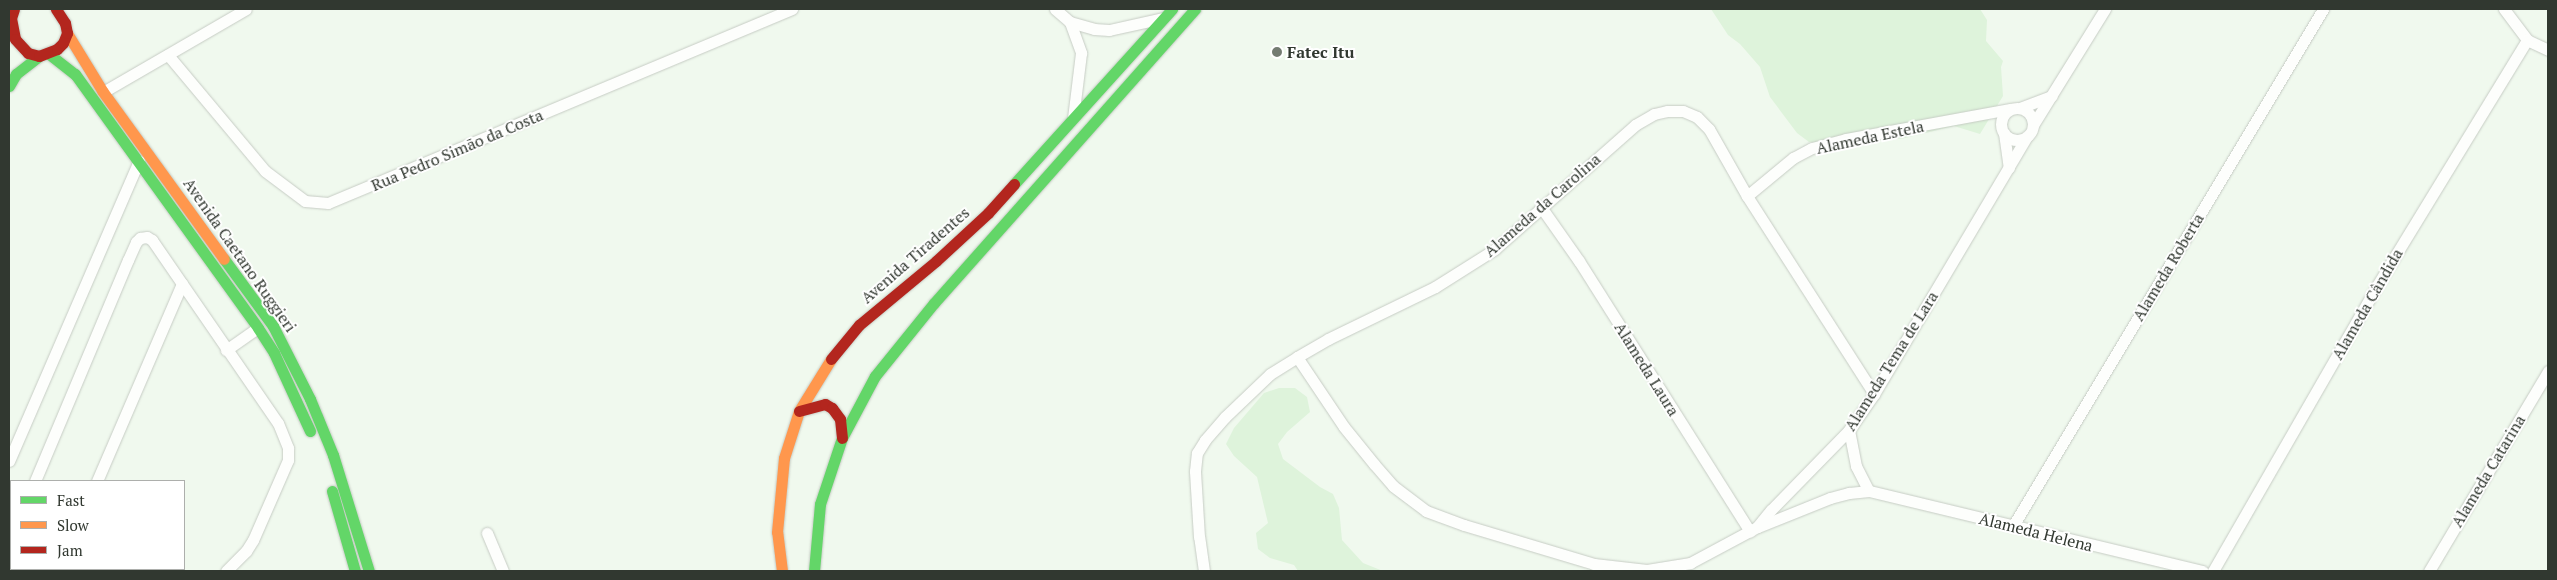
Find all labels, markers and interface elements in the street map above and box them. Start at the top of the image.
place label: Fatec Itu [1287,42,1354,62]
marker: Fatec Itu [1271,46,1283,58]
street label: Rua Pedro Simão da Costa [368,105,546,195]
street label: Alameda Estela [1814,116,1926,158]
street label: Alameda da Carolina [1480,149,1604,261]
street label: Avenida Caetano Ruggieri [180,174,300,336]
street label: Avenida Tiradentes [857,203,973,307]
street label: Alameda Roberta [2128,210,2208,324]
street label: Alameda Cândida [2327,245,2407,363]
street label: Alameda Tema de Lara [1840,288,1942,434]
street label: Alameda Laura [1611,319,1683,419]
street label: Alameda Catarina [2447,411,2529,531]
legend [10,480,185,570]
text: Fast [57,490,85,510]
street label: Alameda Helena [1977,509,2095,555]
text: Slow [57,515,89,535]
text: Jam [57,540,83,560]

